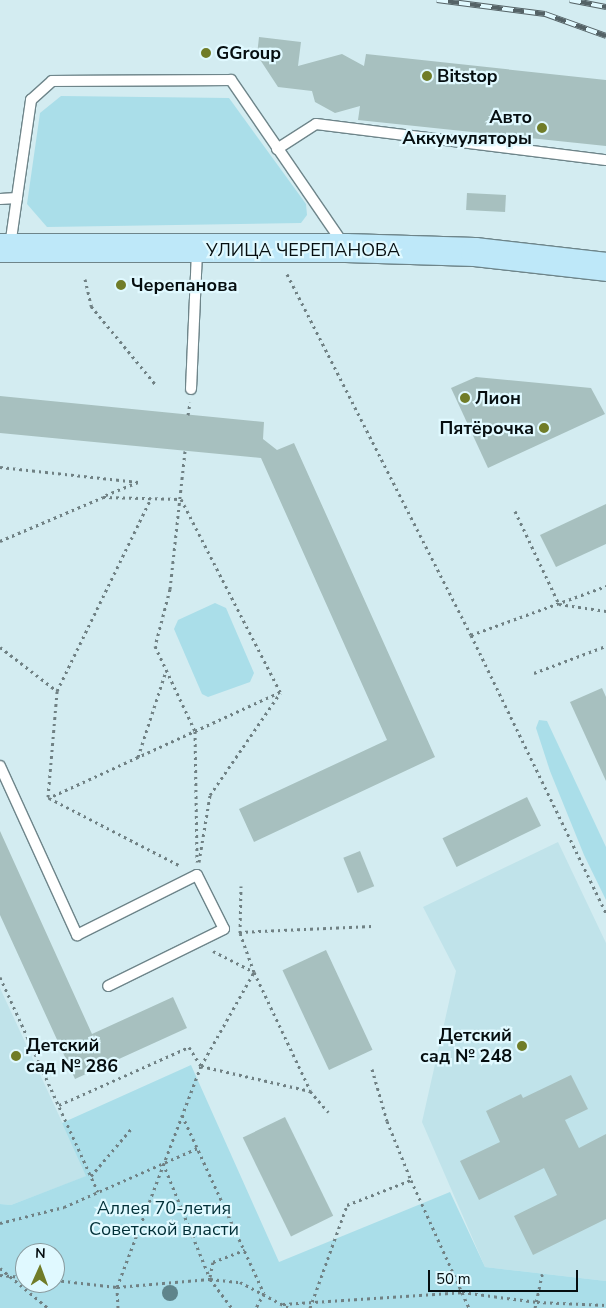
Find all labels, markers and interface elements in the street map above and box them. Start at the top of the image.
place label: GGroup [216,42,281,64]
marker: GGroup [200,47,212,59]
place label: Bitstop [437,65,498,87]
marker: Bitstop [421,70,433,82]
place label: Авто Аккумуляторы [402,107,532,150]
marker: Авто Аккумуляторы [536,122,548,134]
street label: УЛИЦА ЧЕРЕПАНОВА [206,239,400,261]
place label: Черепанова [131,274,237,296]
marker: Черепанова [115,279,127,291]
place label: Лион [475,387,521,409]
marker: Лион [459,392,471,404]
place label: Пятёрочка [440,417,534,439]
marker: Пятёрочка [538,422,550,434]
place label: Детский сад № 248 [420,1025,512,1068]
place label: Детский сад № 286 [26,1035,118,1078]
marker: Детский сад № 248 [516,1040,528,1052]
marker: Детский сад № 286 [10,1050,22,1062]
park label: Аллея 70-летия Советской власти [89,1198,239,1240]
north arrow [15,1243,65,1293]
text: N [35,1244,46,1263]
scale bar [431,1260,581,1292]
text: 50 m [436,1269,471,1289]

